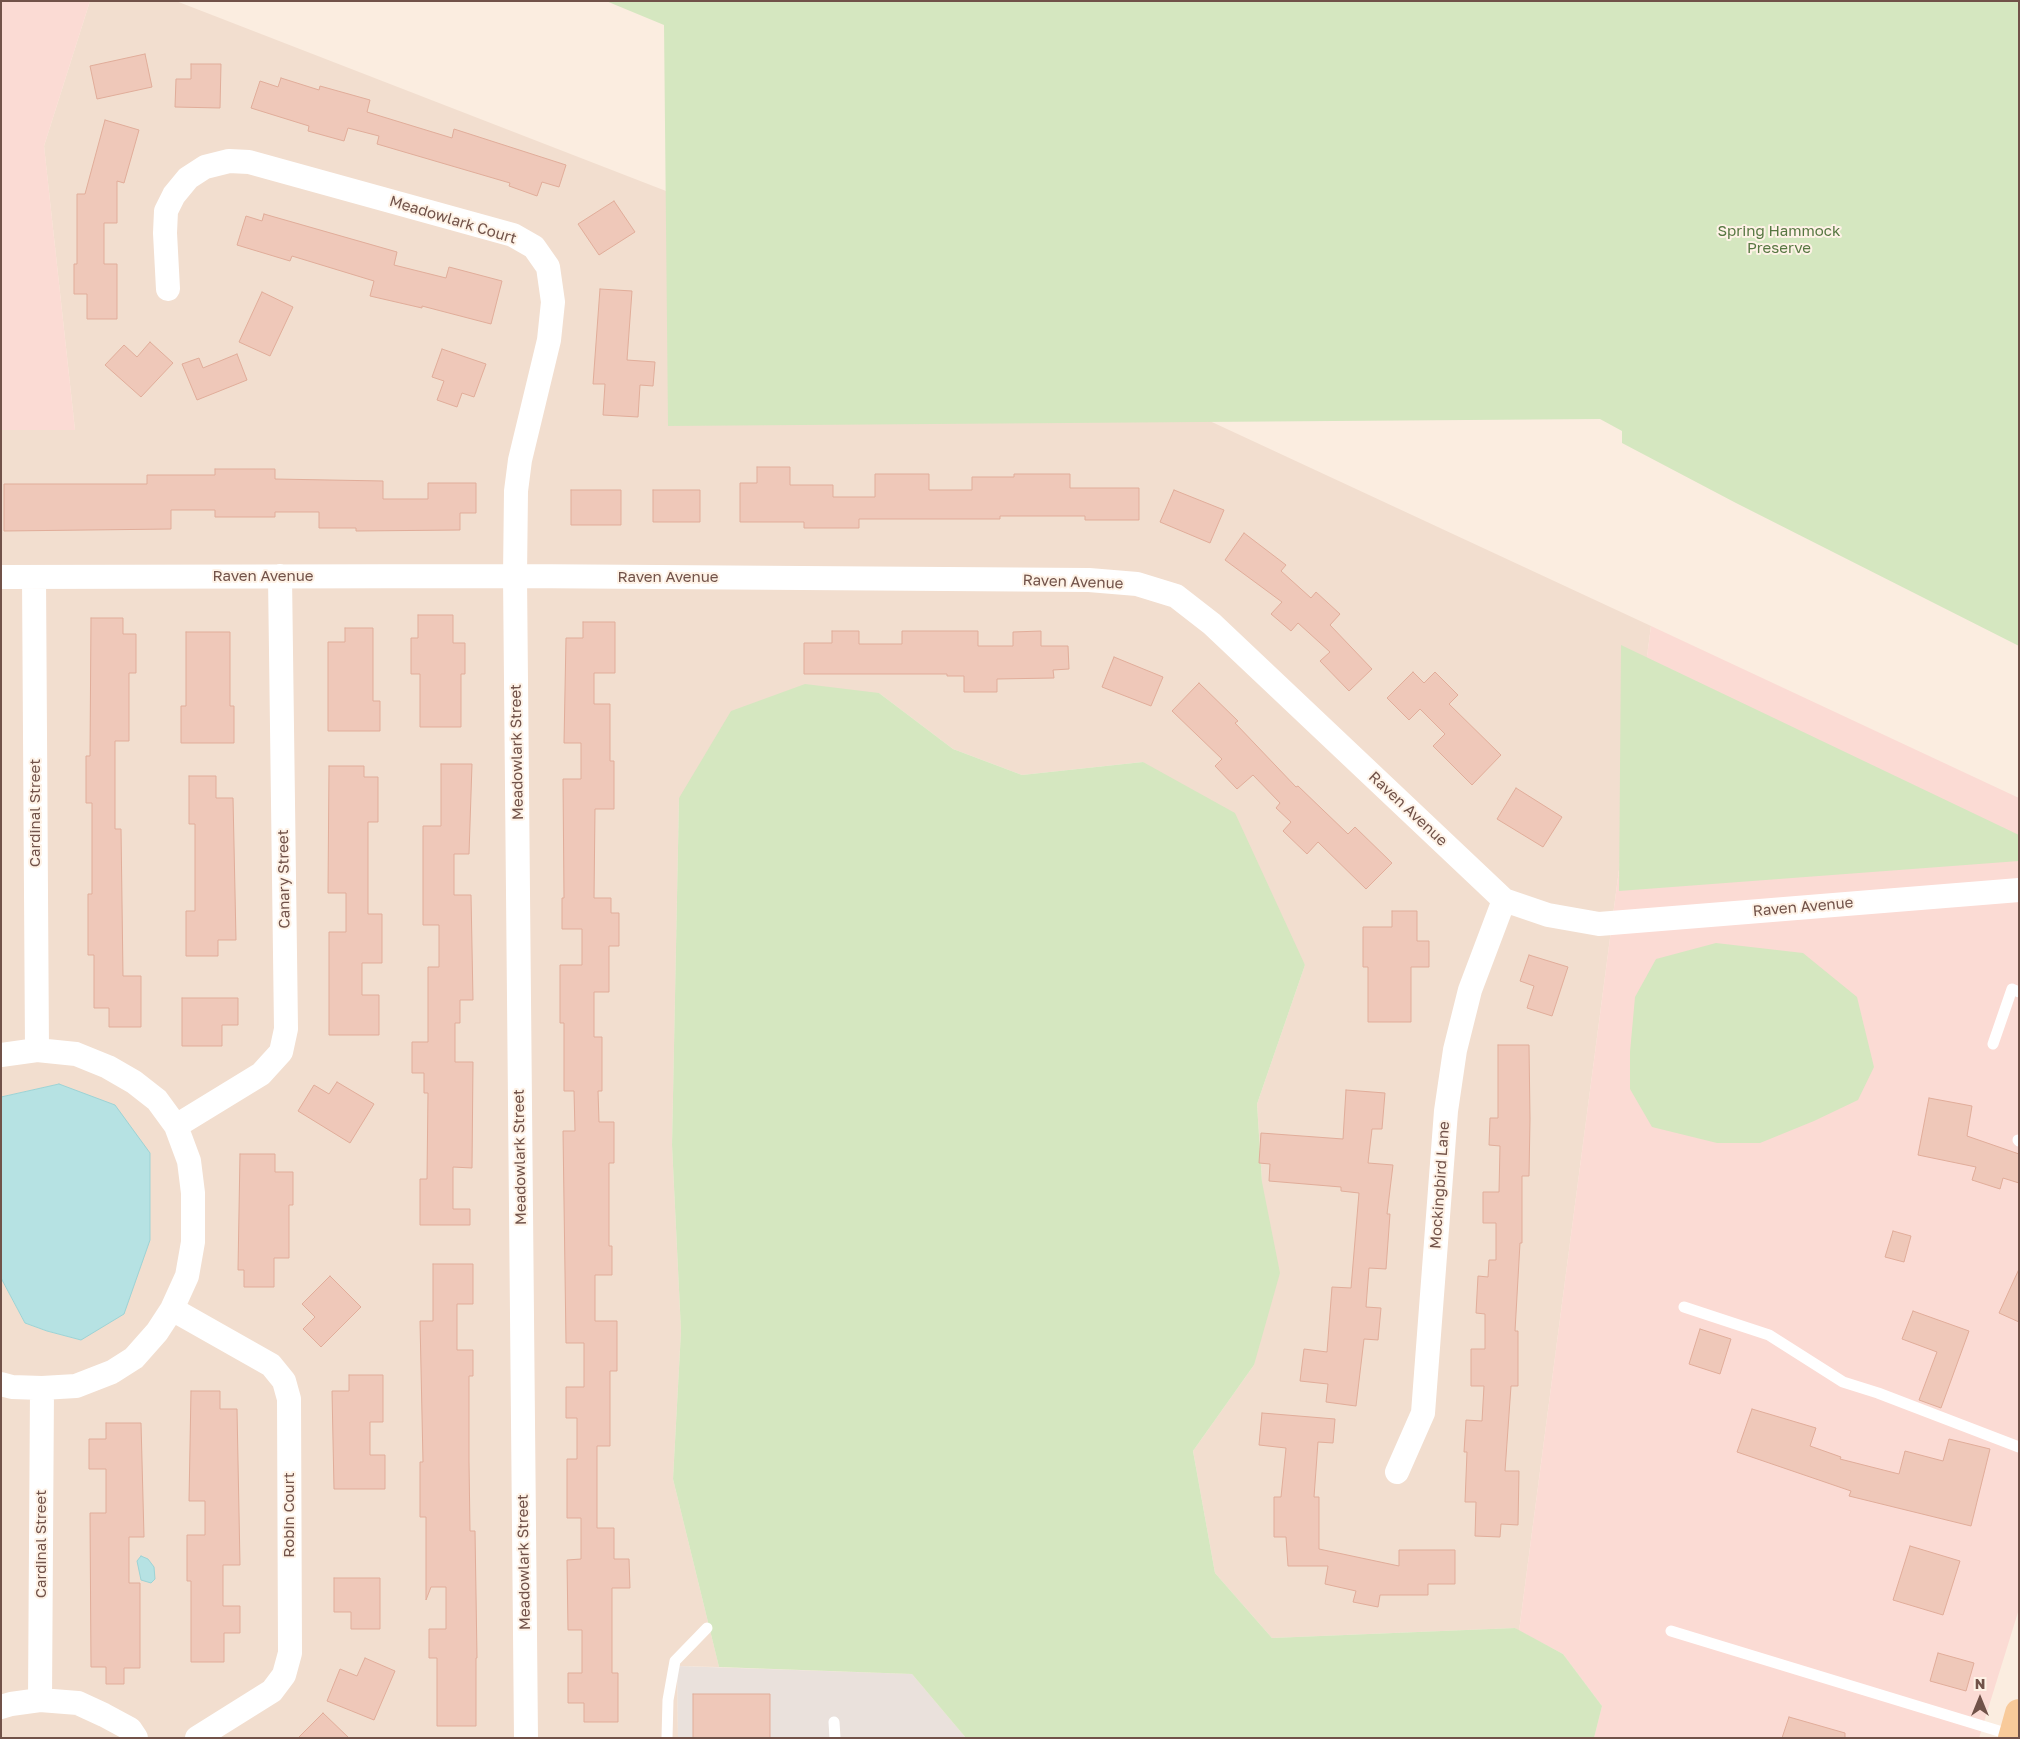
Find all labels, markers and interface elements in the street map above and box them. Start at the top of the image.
street label: Meadowlark Court [387,192,519,248]
park label: Spring Hammock Preserve [1718,222,1840,257]
street label: Raven Avenue [213,567,313,585]
street label: Raven Avenue [618,568,718,586]
street label: Raven Avenue [1022,571,1124,593]
street label: Meadowlark Street [507,684,527,820]
street label: Cardinal Street [26,759,44,867]
street label: Raven Avenue [1365,768,1451,850]
street label: Canary Street [274,829,294,929]
street label: Raven Avenue [1752,894,1854,920]
street label: Meadowlark Street [510,1089,530,1225]
street label: Mockingbird Lane [1427,1121,1453,1249]
street label: Robin Court [280,1472,298,1558]
street label: Cardinal Street [32,1490,50,1598]
street label: Meadowlark Street [514,1494,534,1630]
north arrow [1955,1674,2005,1724]
text: N [1975,1675,1985,1692]

